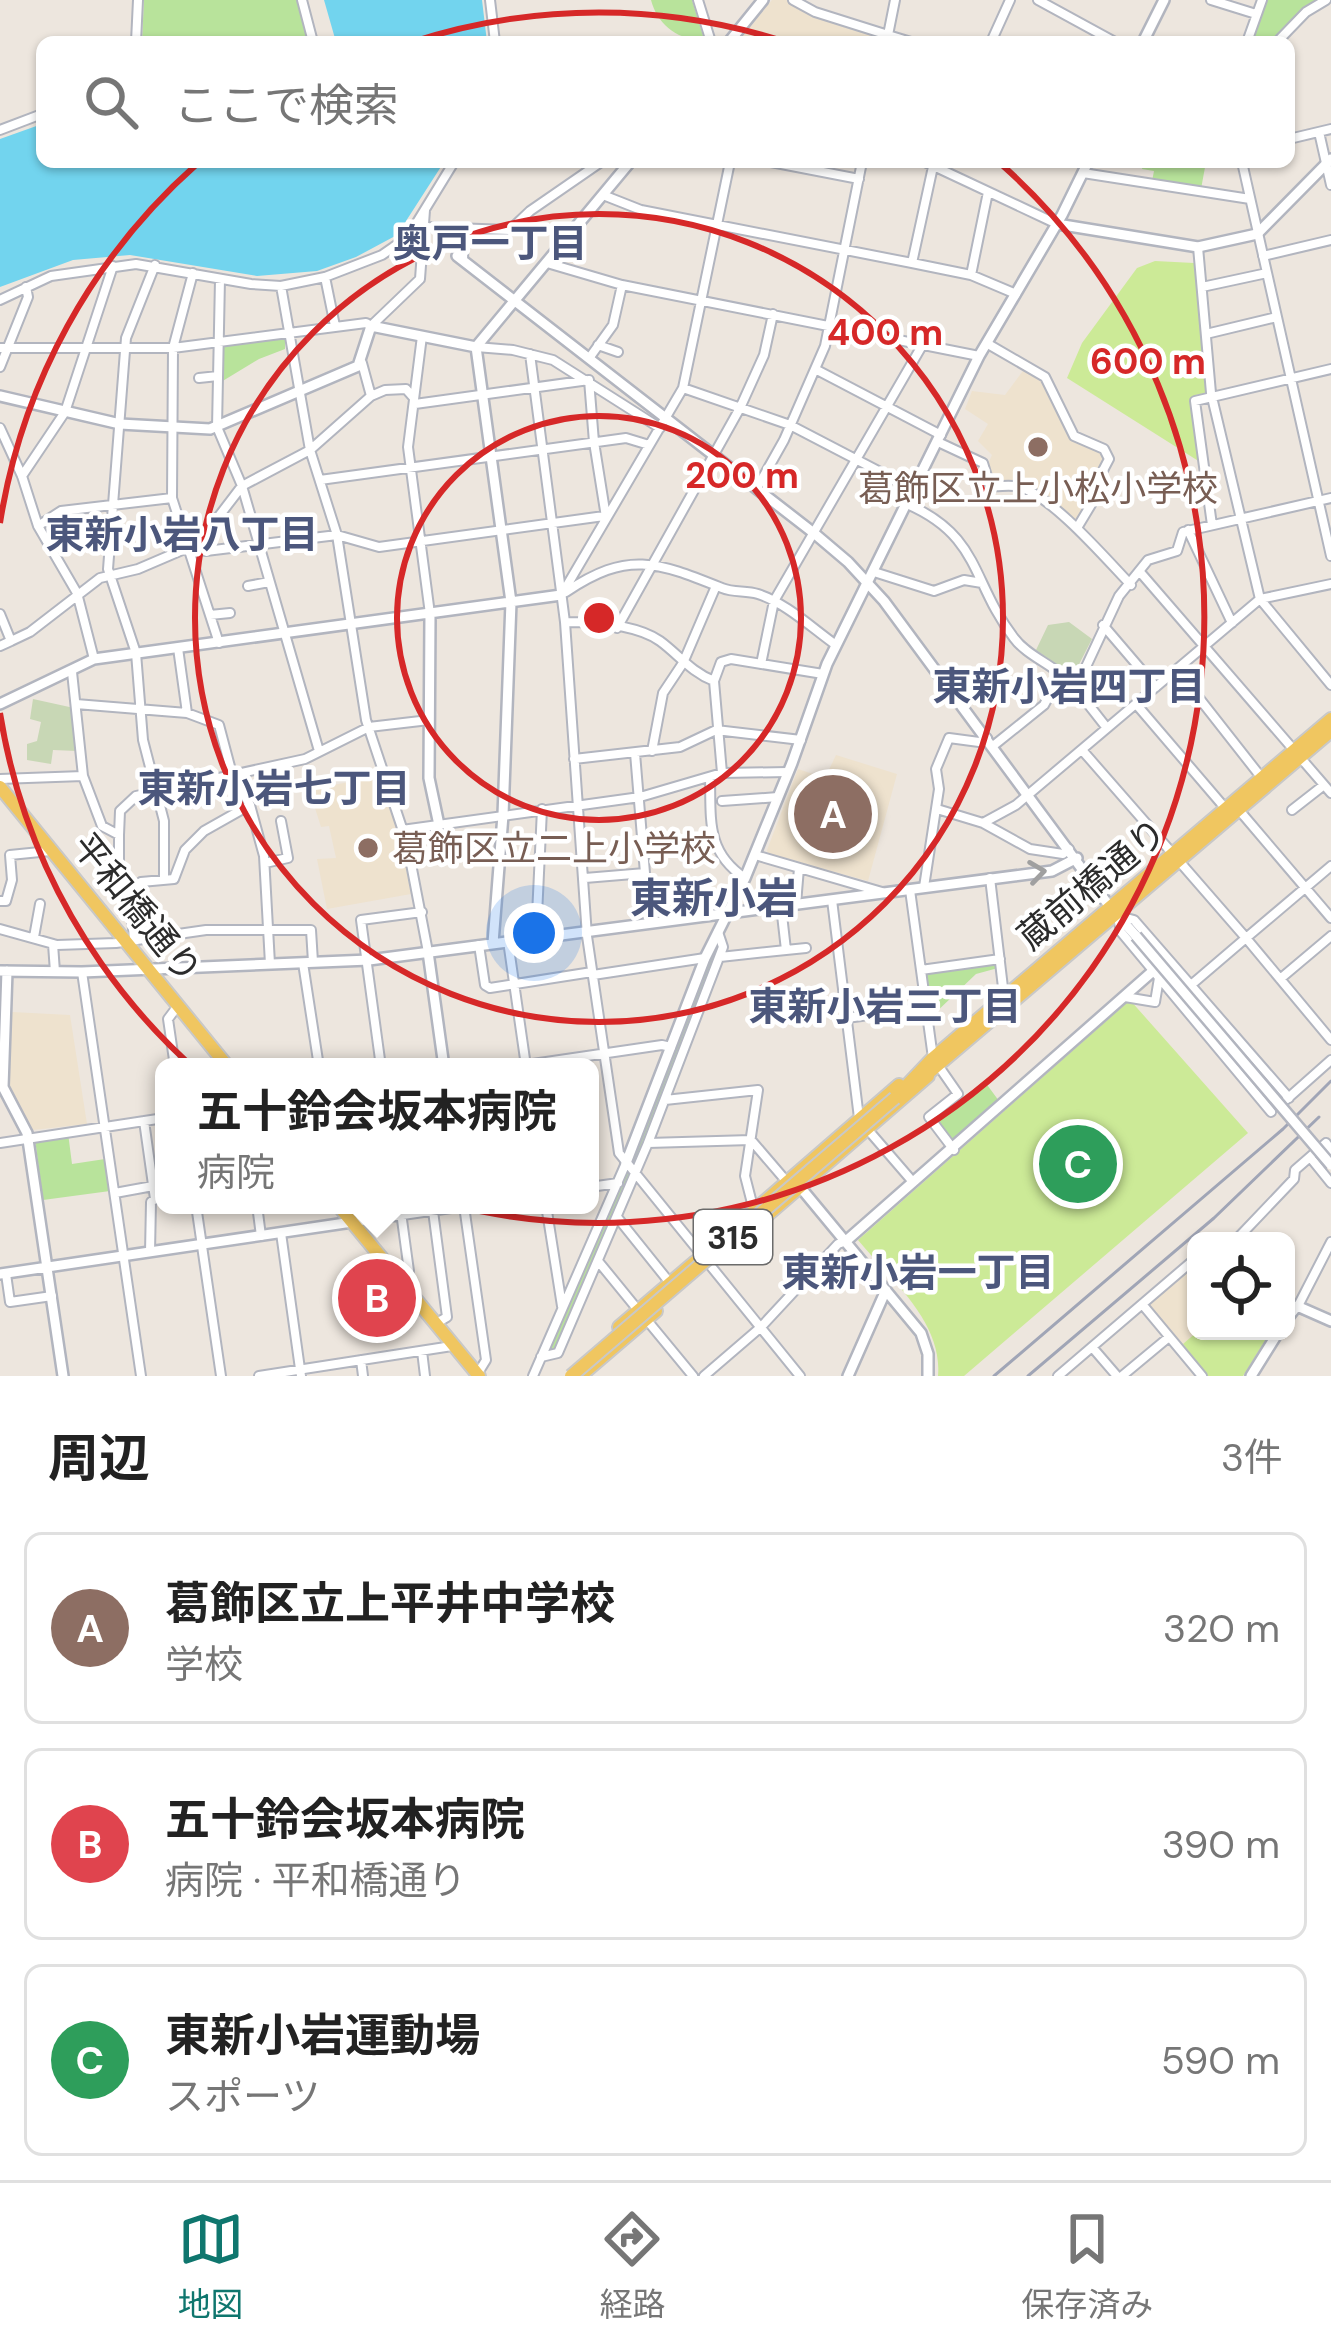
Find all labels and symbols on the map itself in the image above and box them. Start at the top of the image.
district label: 奥戸一丁目 [392,218,588,269]
text: 400 m [827,309,943,356]
text: 600 m [1090,338,1206,385]
marker: 葛飾区立上小松小学校 [1025,434,1051,460]
text: 200 m [685,452,799,499]
place label: 葛飾区立上小松小学校 [858,465,1218,512]
district label: 東新小岩八丁目 [45,509,319,560]
centre of rings [578,597,620,639]
district label: 東新小岩四丁目 [932,661,1206,712]
district label: 東新小岩七丁目 [137,763,411,814]
pin: A [794,769,872,859]
street label: 蔵前橋通り [1008,808,1176,960]
street label: 平和橋通り [62,823,212,993]
place label: 葛飾区立二上小学校 [392,825,716,872]
marker: 葛飾区立二上小学校 [355,835,381,861]
one-way arrow [1027,860,1047,886]
district label: 東新小岩 [630,871,798,926]
your location [504,903,564,963]
district label: 東新小岩三丁目 [748,981,1022,1032]
pin: C [1039,1119,1117,1209]
road number: 315 [694,1210,772,1264]
district label: 東新小岩一丁目 [781,1247,1055,1298]
pin: B [338,1253,416,1343]

